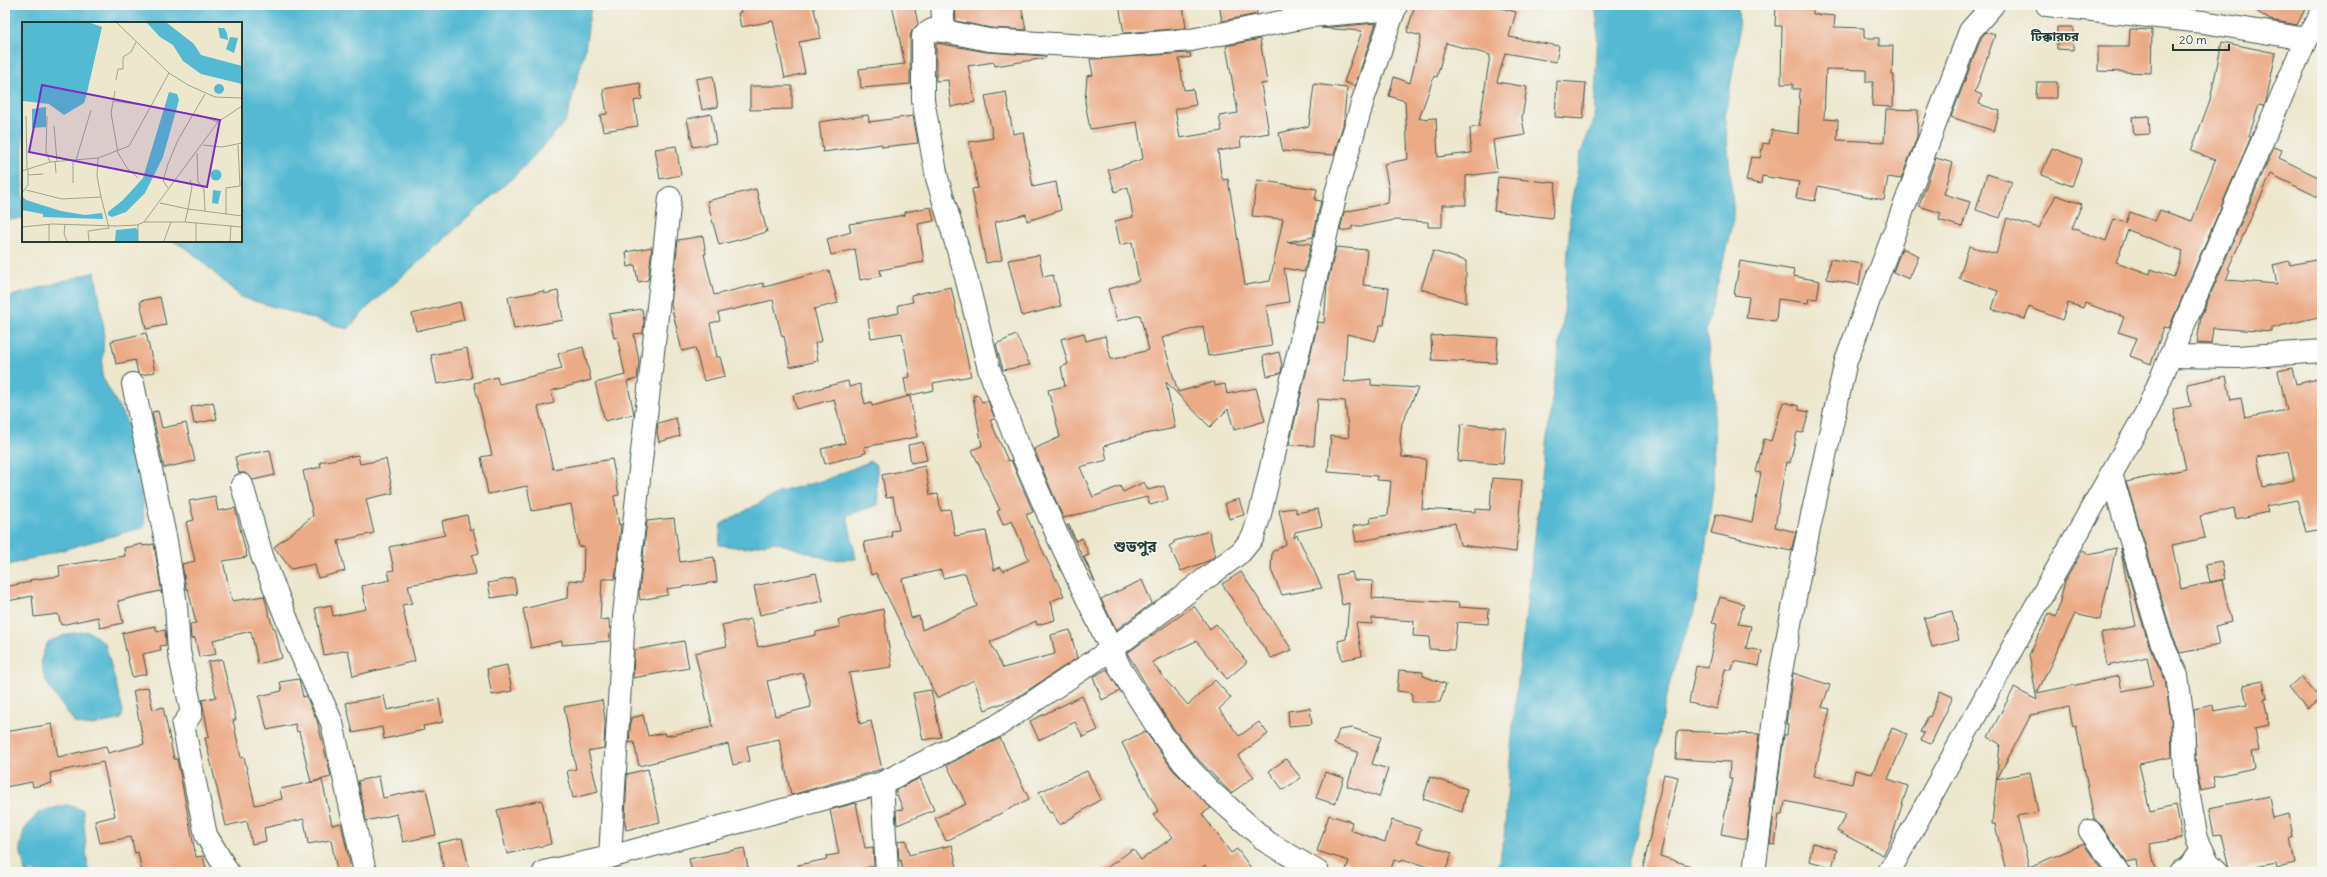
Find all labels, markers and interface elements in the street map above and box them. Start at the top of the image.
inset map [22,22,242,242]
scale bar [2173,26,2229,52]
district label: টিক্কারচর [2030,28,2079,45]
text: 20 m [2179,32,2207,47]
district label: শুভপুর [1113,537,1158,557]

